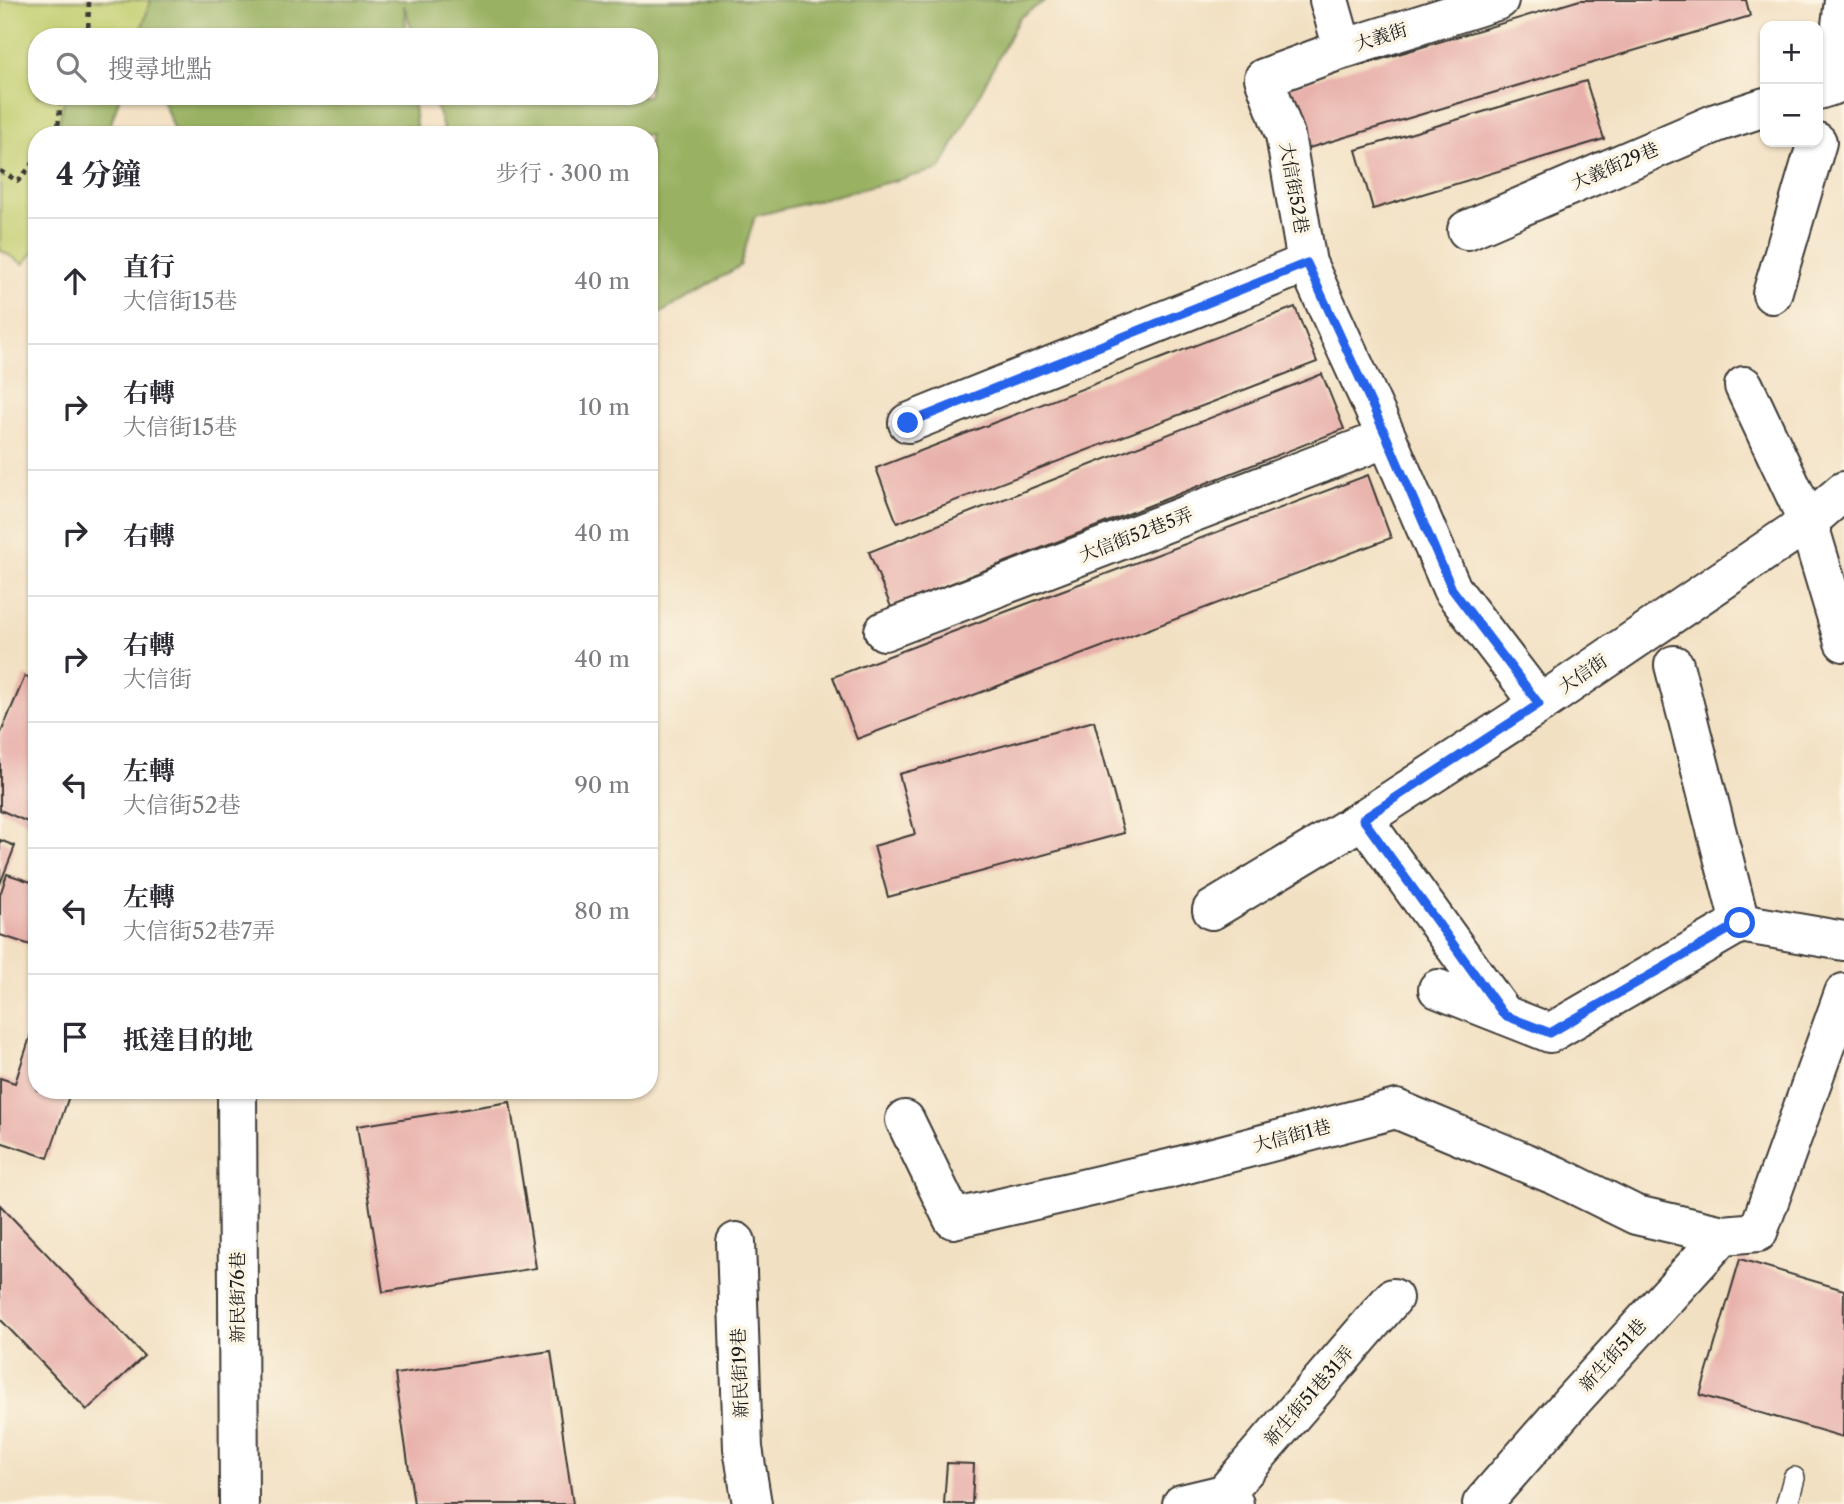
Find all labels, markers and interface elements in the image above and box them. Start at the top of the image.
street label: 大義街 [1352,19,1410,55]
map controls [1760,21,1823,147]
button: + [1760,21,1823,84]
search box [28,28,658,105]
icon: search [52,48,90,86]
text: 搜尋地點 [108,53,212,85]
button: − [1760,84,1823,147]
street label: 大義街29巷 [1568,138,1662,194]
street label: 大信街52巷 [1275,141,1313,235]
text: 4 分鐘 [56,156,141,193]
text: 步行 · 300 m [496,159,630,187]
text: 直行 [123,251,175,283]
icon: ahead [56,262,94,300]
text: 40 m [575,267,630,295]
text: 大信街15巷 [123,287,237,315]
text: 右轉 [123,377,175,409]
icon: right [56,388,94,426]
text: 10 m [578,393,630,421]
route end [892,407,923,438]
text: 大信街15巷 [123,413,237,441]
street label: 大信街52巷5弄 [1076,503,1196,567]
icon: right [56,514,94,552]
text: 40 m [575,519,630,547]
text: 右轉 [123,520,175,552]
text: 右轉 [123,629,175,661]
icon: right [56,640,94,678]
text: 40 m [575,645,630,673]
street label: 大信街 [1554,650,1612,698]
text: 大信街 [123,665,192,693]
text: 左轉 [123,755,175,787]
icon: left [56,766,94,804]
text: 90 m [574,771,630,799]
text: 大信街52巷 [123,791,241,819]
text: 左轉 [123,881,175,913]
icon: left [56,892,94,930]
text: 80 m [574,897,630,925]
route start [1724,907,1755,938]
text: 大信街52巷7弄 [123,917,275,945]
icon: arrive [56,1018,94,1056]
text: 抵達目的地 [123,1024,253,1056]
street label: 大信街1巷 [1251,1115,1333,1157]
street label: 新民街76巷 [227,1251,249,1343]
street label: 新生街51巷 [1575,1314,1651,1396]
street label: 新民街19巷 [727,1328,753,1418]
street label: 新生街51巷31弄 [1260,1342,1358,1450]

